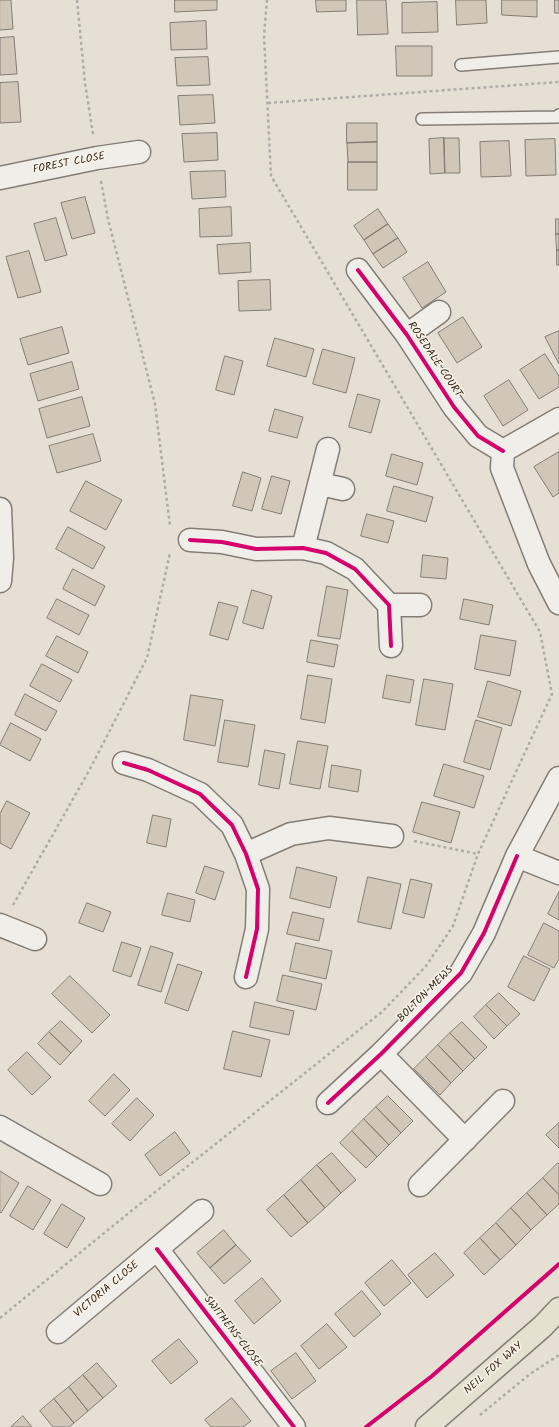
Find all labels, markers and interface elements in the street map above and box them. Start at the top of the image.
street label: FOREST CLOSE [32,151,106,177]
street label: ROSEDALE COURT [404,320,464,400]
street label: BOLTON MEWS [395,964,457,1026]
street label: VICTORIA CLOSE [72,1259,142,1321]
street label: SWITHENS CLOSE [200,1294,264,1370]
street label: NEIL FOX WAY [462,1340,526,1398]

